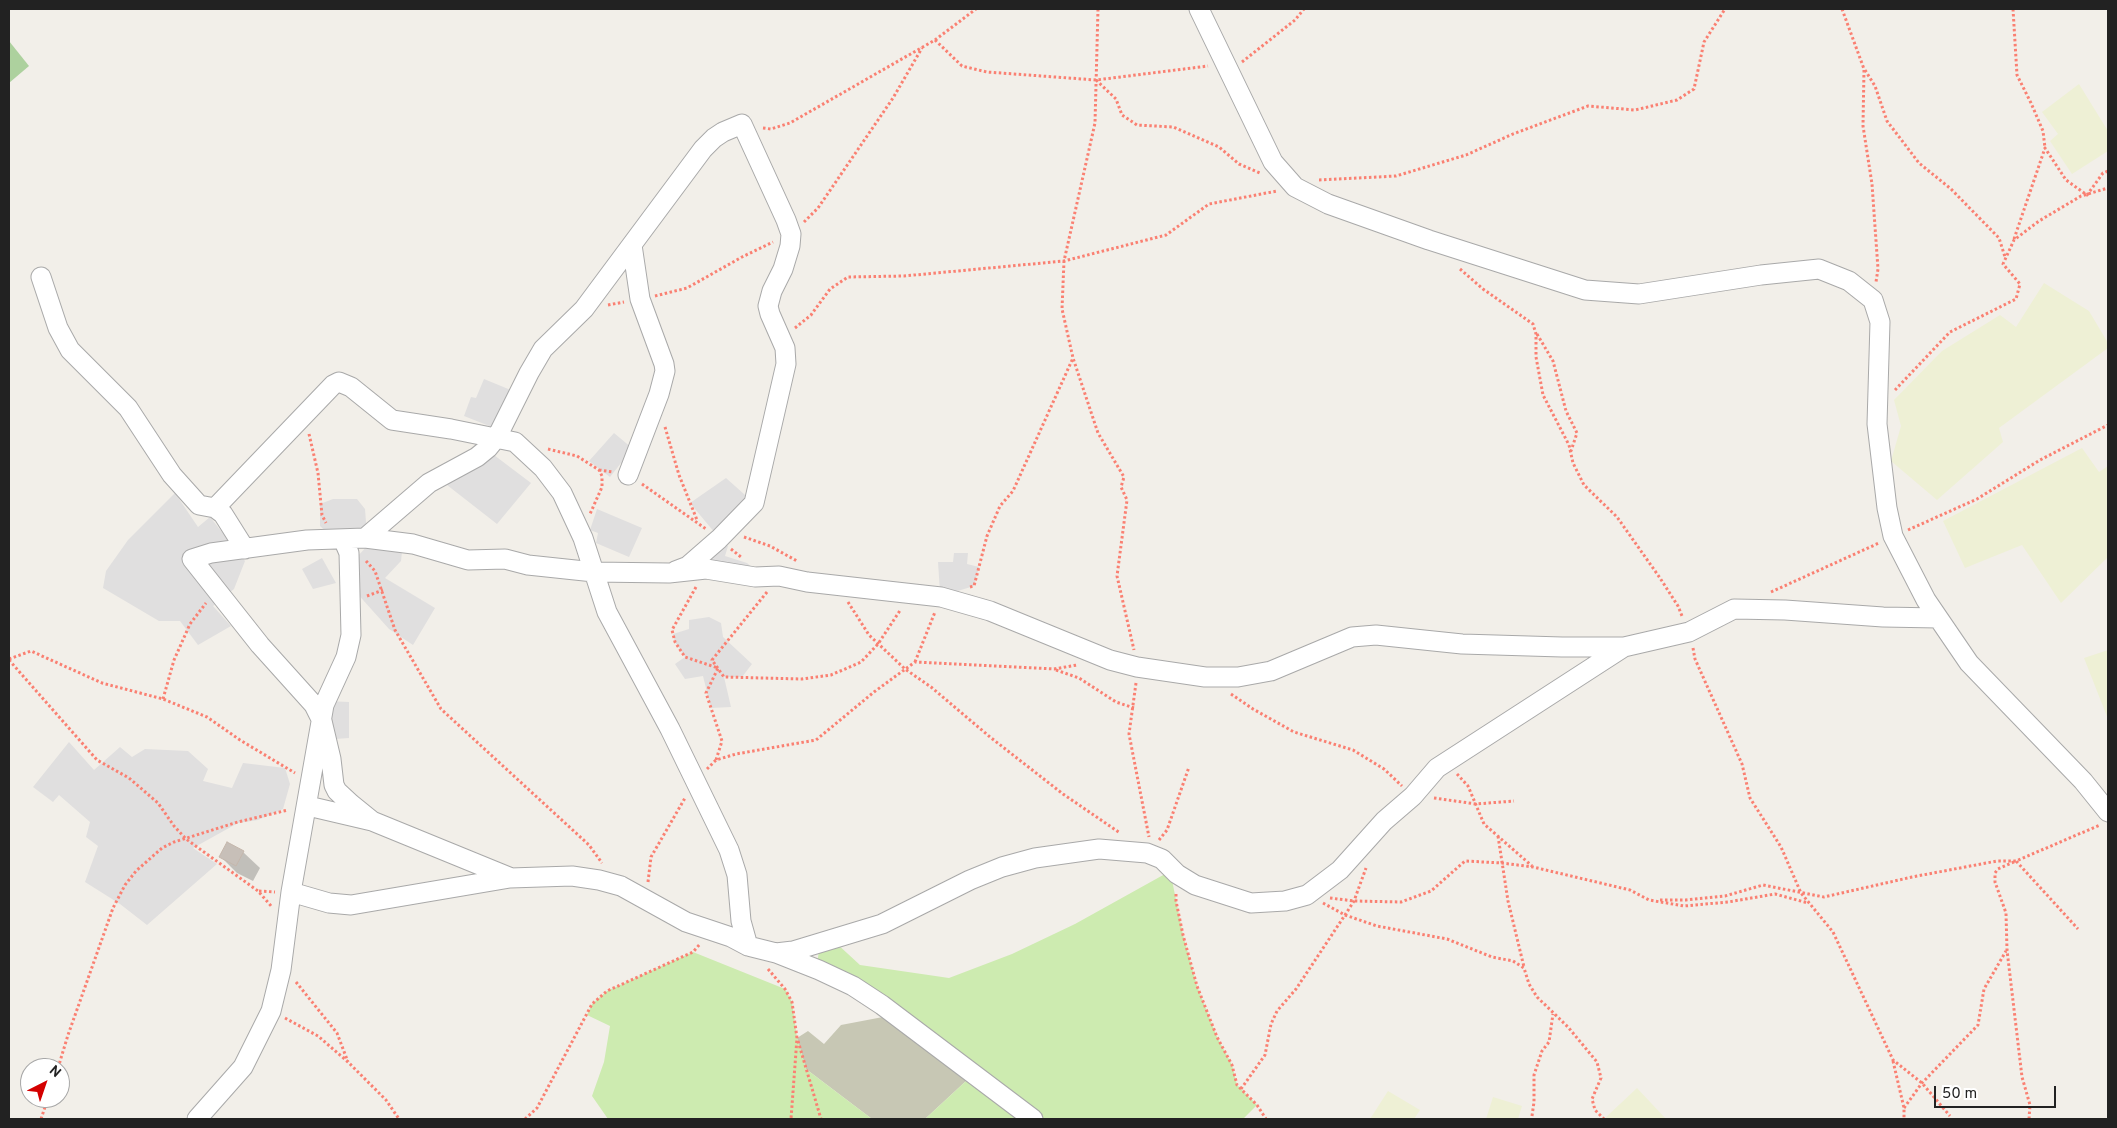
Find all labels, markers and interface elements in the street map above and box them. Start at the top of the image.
north arrow [20,1058,70,1108]
text: N [45,1062,64,1082]
scale bar [1937,1076,2060,1108]
text: 50 m [1942,1085,1977,1104]

